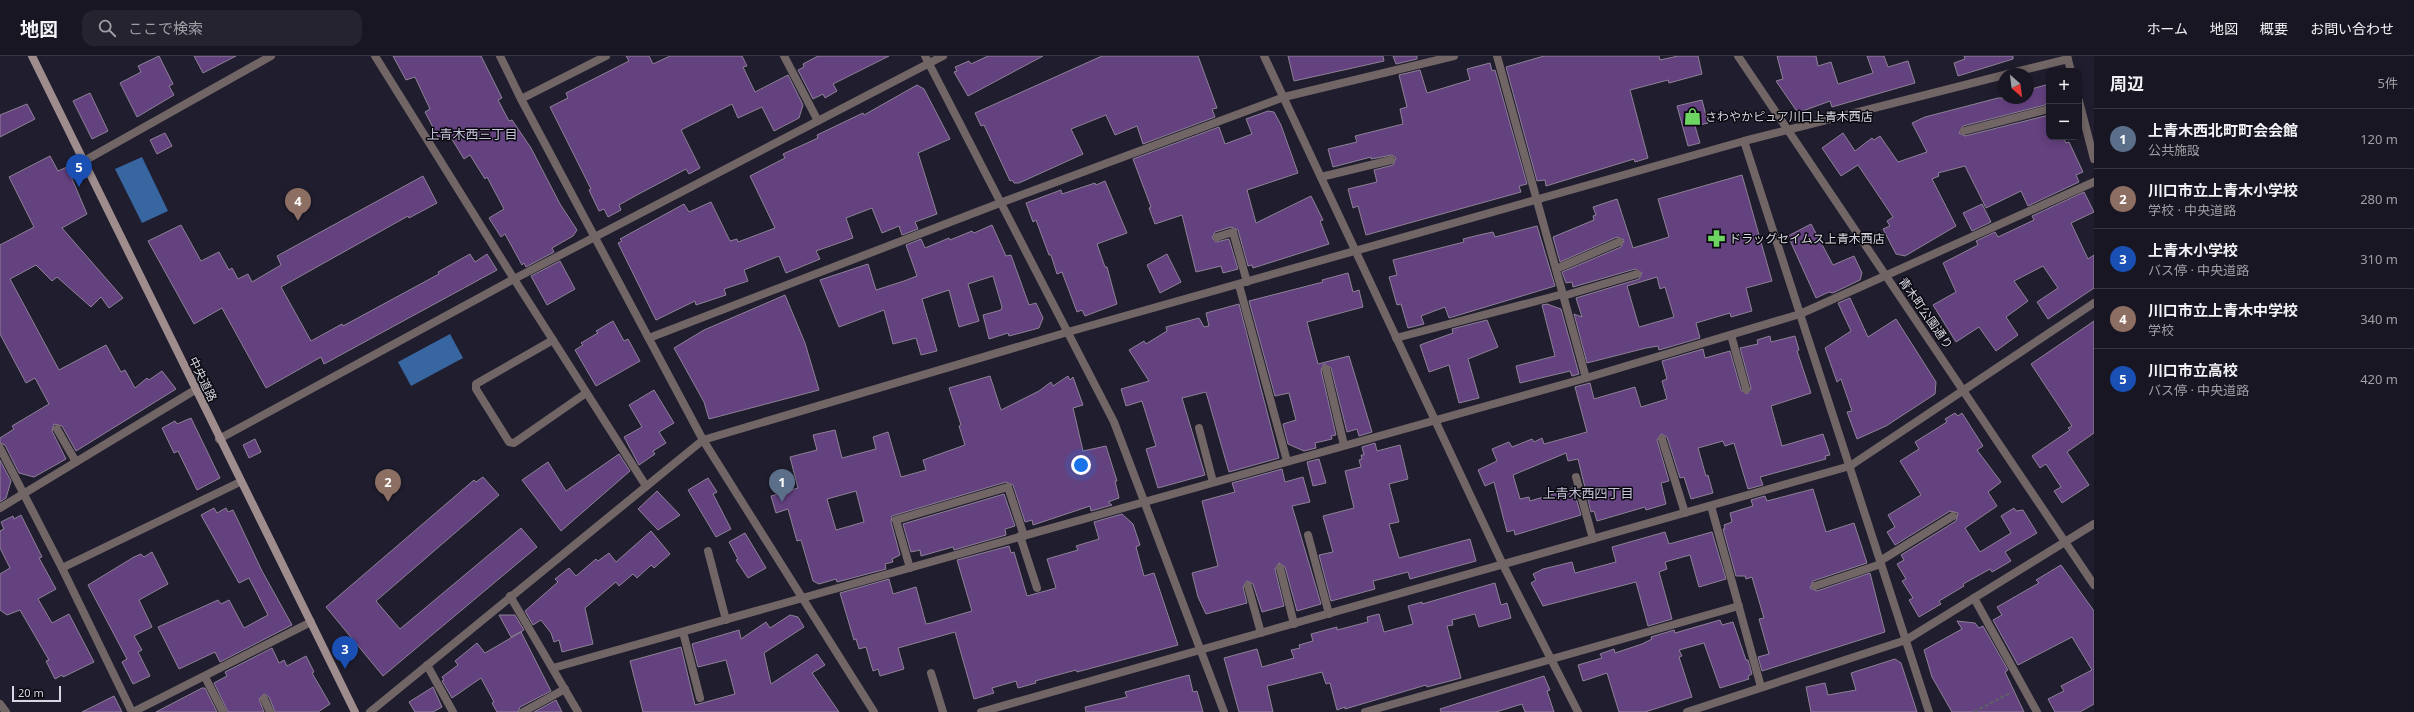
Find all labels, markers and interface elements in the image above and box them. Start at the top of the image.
search box [82,10,362,46]
text: 地図 [20,16,58,42]
icon: search [96,17,118,39]
text: ここで検索 [128,18,203,38]
text: ホーム [2146,19,2188,38]
text: 地図 [2210,19,2238,38]
text: 概要 [2260,19,2288,38]
text: お問い合わせ [2310,19,2394,38]
north arrow [1998,68,2034,104]
map controls [2046,68,2082,140]
button: + [2046,68,2082,104]
text: 周辺 [2110,72,2144,95]
text: 5件 [2378,74,2398,92]
button: − [2046,104,2082,140]
shop icon: さわやかピュア川口上青木西店 [1682,106,1702,126]
place label: さわやかピュア川口上青木西店 [1705,108,1873,125]
text: 上青木西北町町会会館 [2148,120,2298,140]
district label: 上青木西三丁目 [426,125,518,143]
text: 1 [2119,130,2127,148]
text: 120 m [2360,130,2398,148]
text: 公共施設 [2148,141,2200,159]
pin: 5 [66,154,92,187]
text: 川口市立上青木小学校 [2148,180,2298,200]
pin: 4 [285,188,311,221]
text: 2 [2119,190,2127,208]
text: 280 m [2360,190,2398,208]
text: 学校 · 中央道路 [2148,201,2236,219]
pharmacy icon: ドラッグセイムス上青木西店 [1706,228,1726,248]
place label: ドラッグセイムス上青木西店 [1729,230,1885,247]
text: 上青木小学校 [2148,240,2238,260]
text: 3 [2119,250,2127,268]
text: 310 m [2360,250,2398,268]
text: バス停 · 中央道路 [2148,261,2249,279]
street label: 青木町公園通り [1895,274,1957,352]
text: 川口市立上青木中学校 [2148,300,2298,320]
text: 4 [2119,310,2127,328]
text: 340 m [2360,310,2398,328]
text: 学校 [2148,321,2174,339]
street label: 中央道路 [185,354,221,404]
text: 川口市立高校 [2148,360,2238,380]
text: 5 [2119,370,2127,388]
text: 420 m [2360,370,2398,388]
text: バス停 · 中央道路 [2148,381,2249,399]
your location [1071,455,1091,475]
pin: 2 [375,469,401,502]
pin: 1 [769,469,795,502]
district label: 上青木西四丁目 [1542,484,1634,502]
pin: 3 [332,636,358,669]
scale bar [12,684,61,703]
text: 20 m [18,685,44,700]

